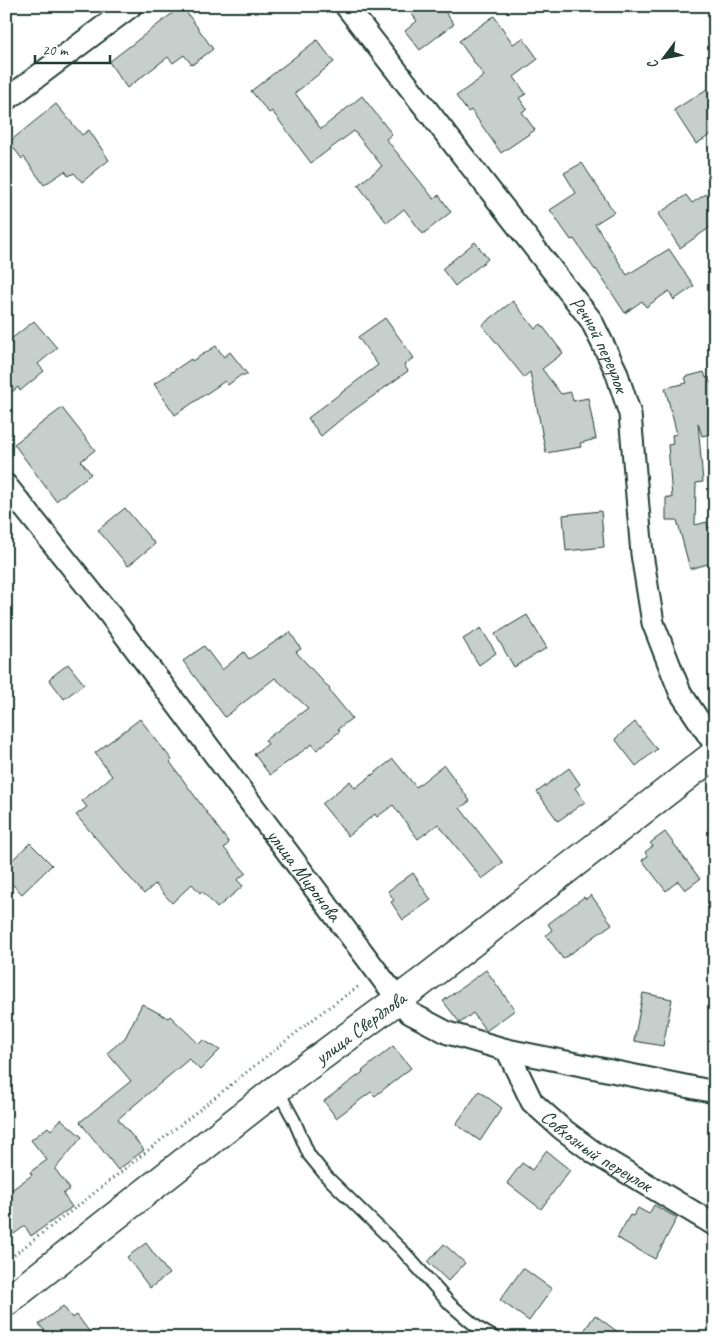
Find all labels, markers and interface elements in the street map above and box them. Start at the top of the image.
scale bar [35,32,110,64]
north arrow [638,32,688,82]
text: 20 m [42,41,69,60]
text: С [643,55,662,72]
street label: Речной переулок [564,291,635,397]
street label: улица Миронова [261,823,348,927]
street label: улица Свердлова [309,985,412,1070]
street label: Совхозный переулок [536,1104,658,1198]

